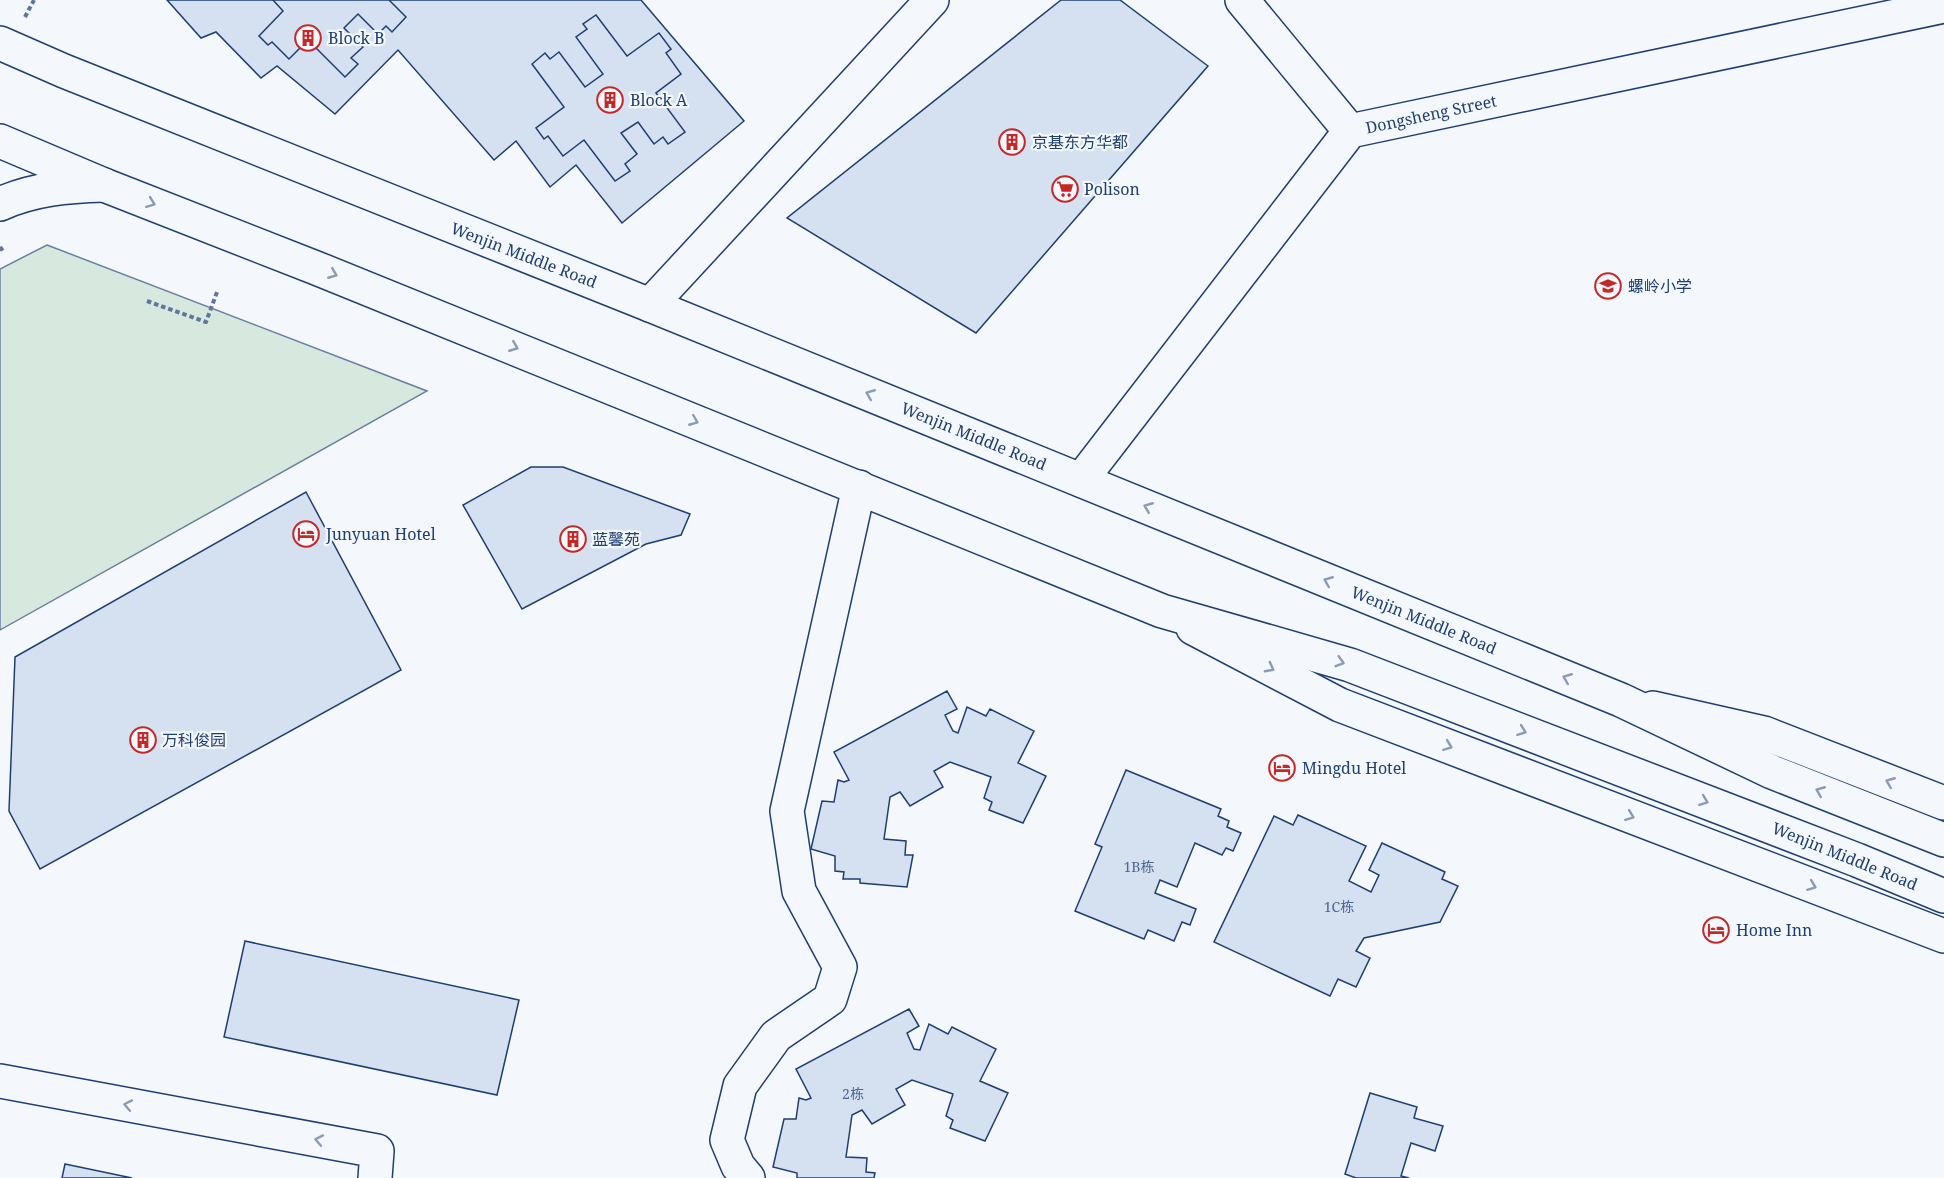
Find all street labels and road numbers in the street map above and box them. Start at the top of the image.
street label: Dongsheng Street [1363,89,1499,139]
street label: Wenjin Middle Road [448,217,600,293]
street label: Wenjin Middle Road [898,397,1050,475]
street label: Wenjin Middle Road [1348,581,1500,659]
street label: Wenjin Middle Road [1769,817,1921,895]

